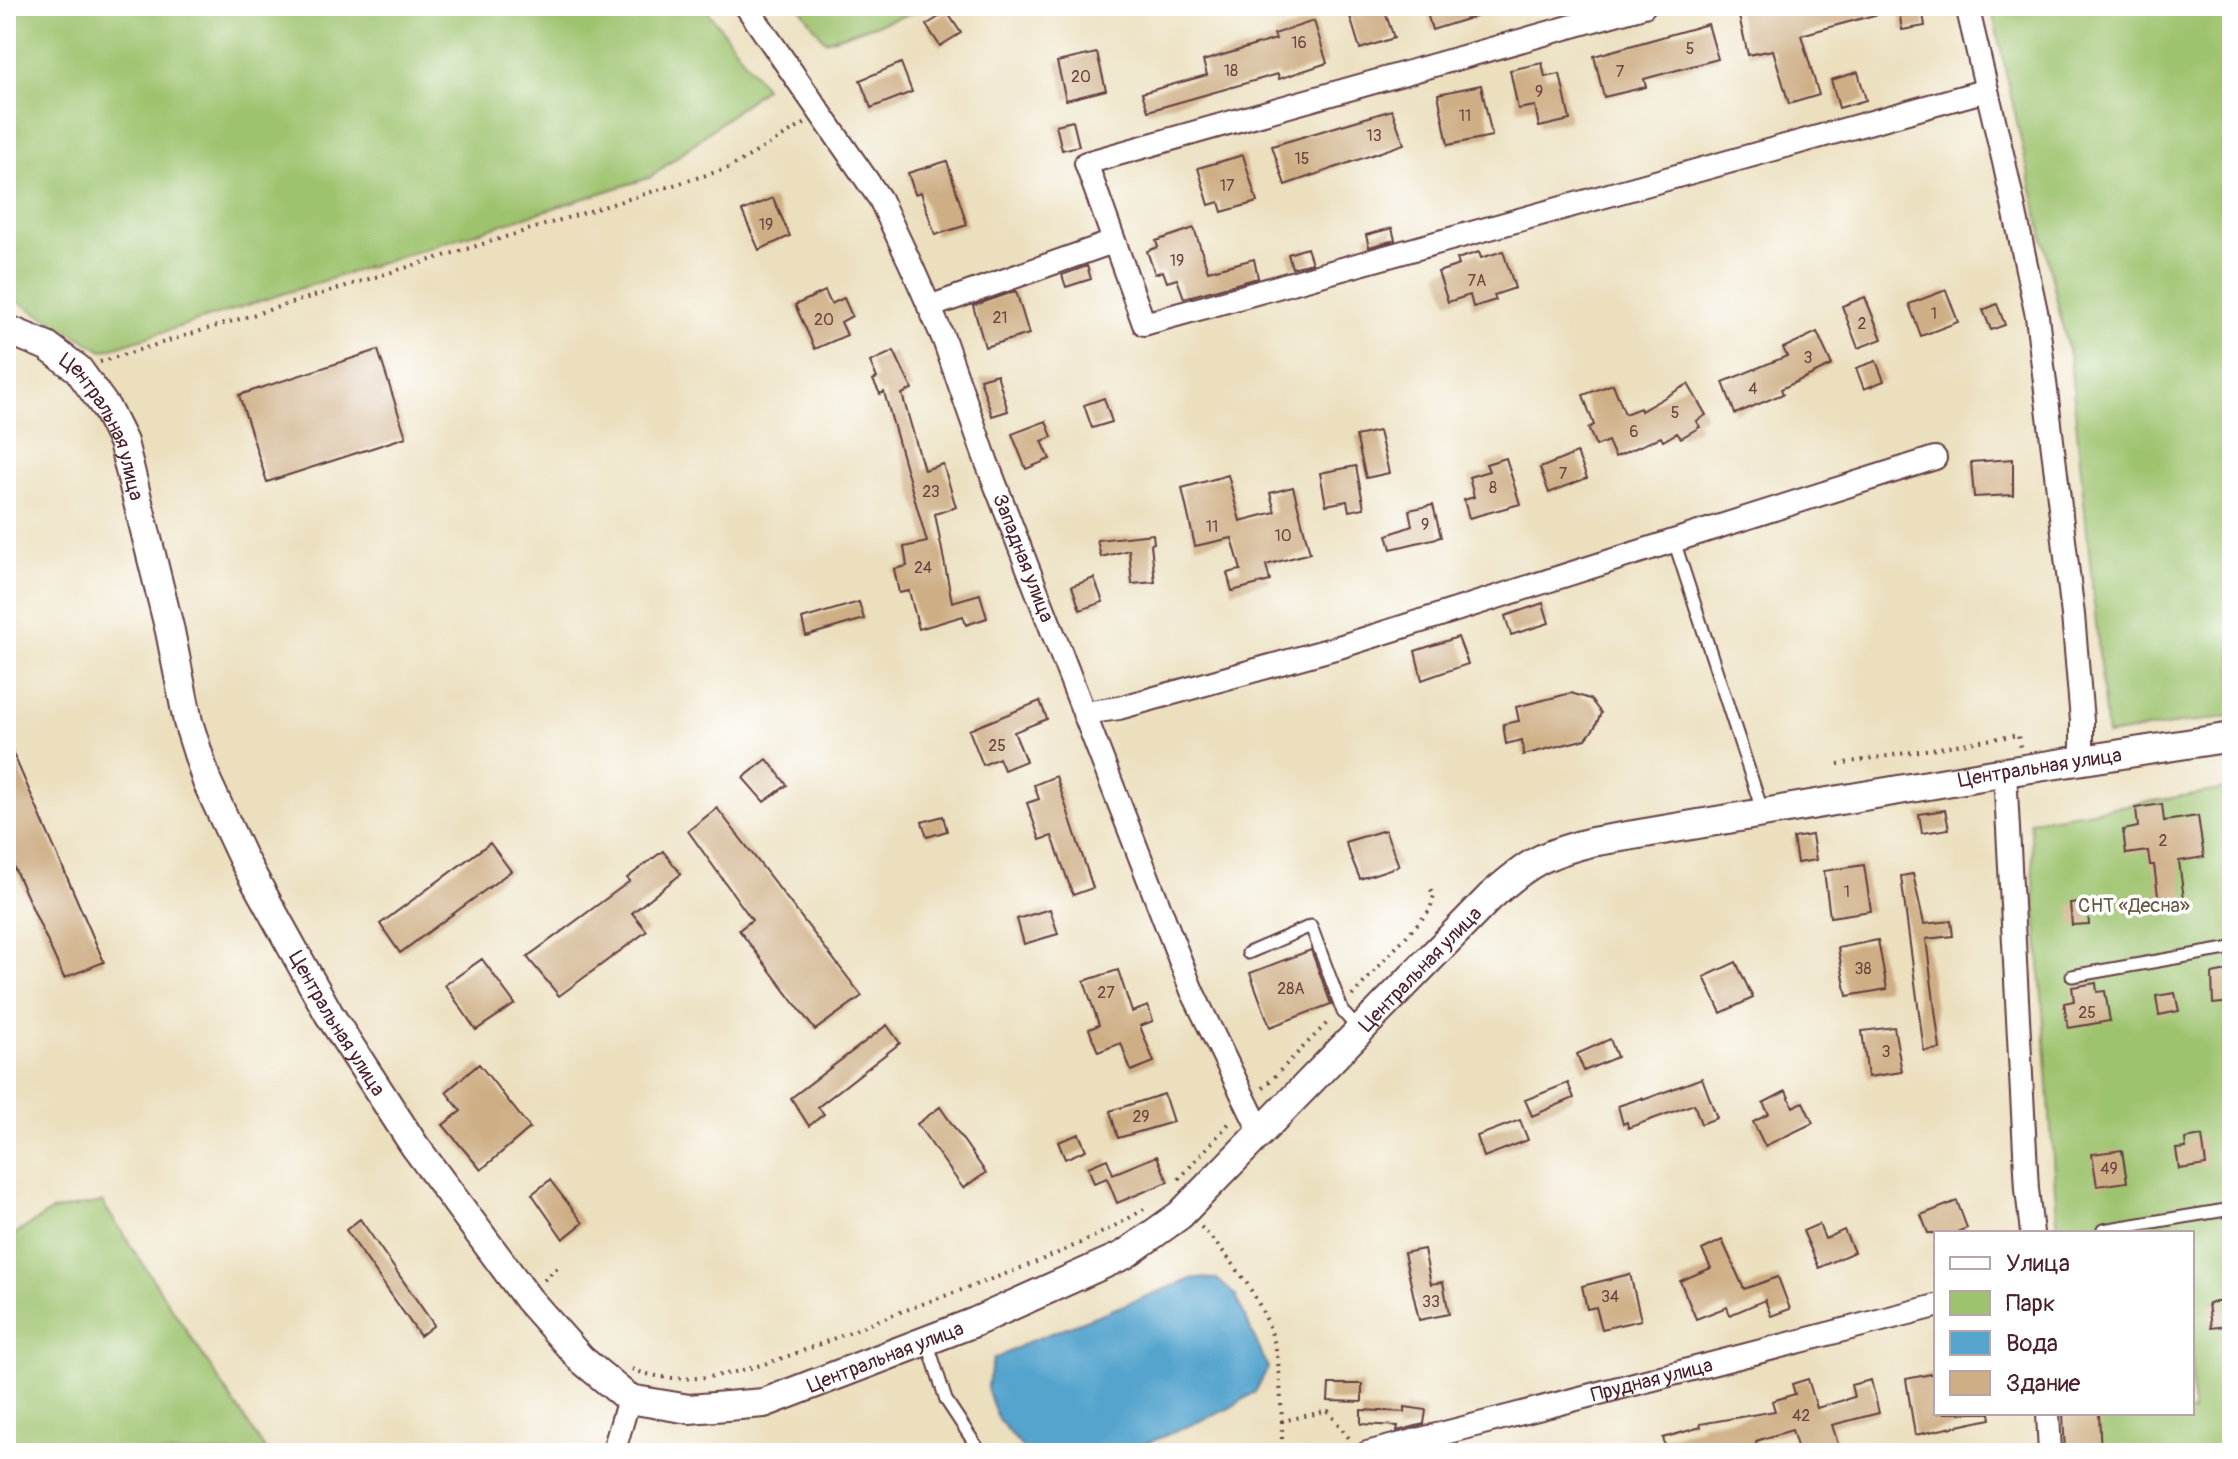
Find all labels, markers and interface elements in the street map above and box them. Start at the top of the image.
house number: 16 [1291,33,1307,53]
house number: 5 [1686,39,1694,59]
house number: 18 [1224,61,1238,81]
house number: 7 [1616,62,1625,82]
house number: 20 [1071,67,1091,87]
house number: 9 [1535,82,1543,102]
house number: 11 [1459,106,1471,126]
house number: 13 [1366,126,1382,146]
house number: 15 [1295,149,1309,169]
house number: 17 [1220,176,1235,196]
house number: 19 [759,215,773,235]
house number: 19 [1170,251,1184,271]
house number: 7А [1468,271,1486,291]
house number: 1 [1931,304,1937,324]
house number: 21 [992,308,1008,328]
house number: 20 [814,310,834,330]
house number: 2 [1858,314,1867,334]
street label: Центральная улица [54,348,149,503]
house number: 3 [1804,348,1813,368]
house number: 4 [1748,379,1758,399]
house number: 5 [1671,403,1679,423]
house number: 6 [1629,422,1639,442]
house number: 7 [1559,464,1568,484]
house number: 8 [1489,478,1497,498]
house number: 23 [922,482,940,502]
street label: Западная улица [987,490,1060,626]
house number: 9 [1421,515,1429,535]
house number: 11 [1206,517,1218,537]
house number: 10 [1274,526,1292,546]
house number: 24 [914,558,932,578]
house number: 25 [988,736,1006,756]
street label: Центральная улица [1956,742,2123,793]
house number: 2 [2159,831,2168,851]
house number: 1 [1844,882,1850,902]
park label: СНТ «Десна» [2078,893,2190,918]
street label: Центральная улица [1354,901,1487,1037]
street label: Центральная улица [283,947,391,1101]
house number: 38 [1855,959,1872,979]
house number: 28А [1277,979,1305,999]
house number: 27 [1097,983,1115,1003]
house number: 25 [2078,1003,2096,1023]
house number: 3 [1882,1042,1891,1062]
house number: 29 [1132,1107,1150,1127]
house number: 49 [2100,1159,2118,1179]
legend [1934,1231,2194,1415]
text: Улица [2006,1249,2070,1278]
house number: 34 [1601,1287,1619,1307]
text: Парк [2006,1289,2055,1318]
house number: 33 [1422,1292,1440,1312]
street label: Центральная улица [804,1316,967,1398]
text: Вода [2006,1329,2058,1358]
street label: Прудная улица [1588,1352,1715,1408]
text: Здание [2006,1369,2081,1398]
house number: 42 [1792,1406,1810,1426]

